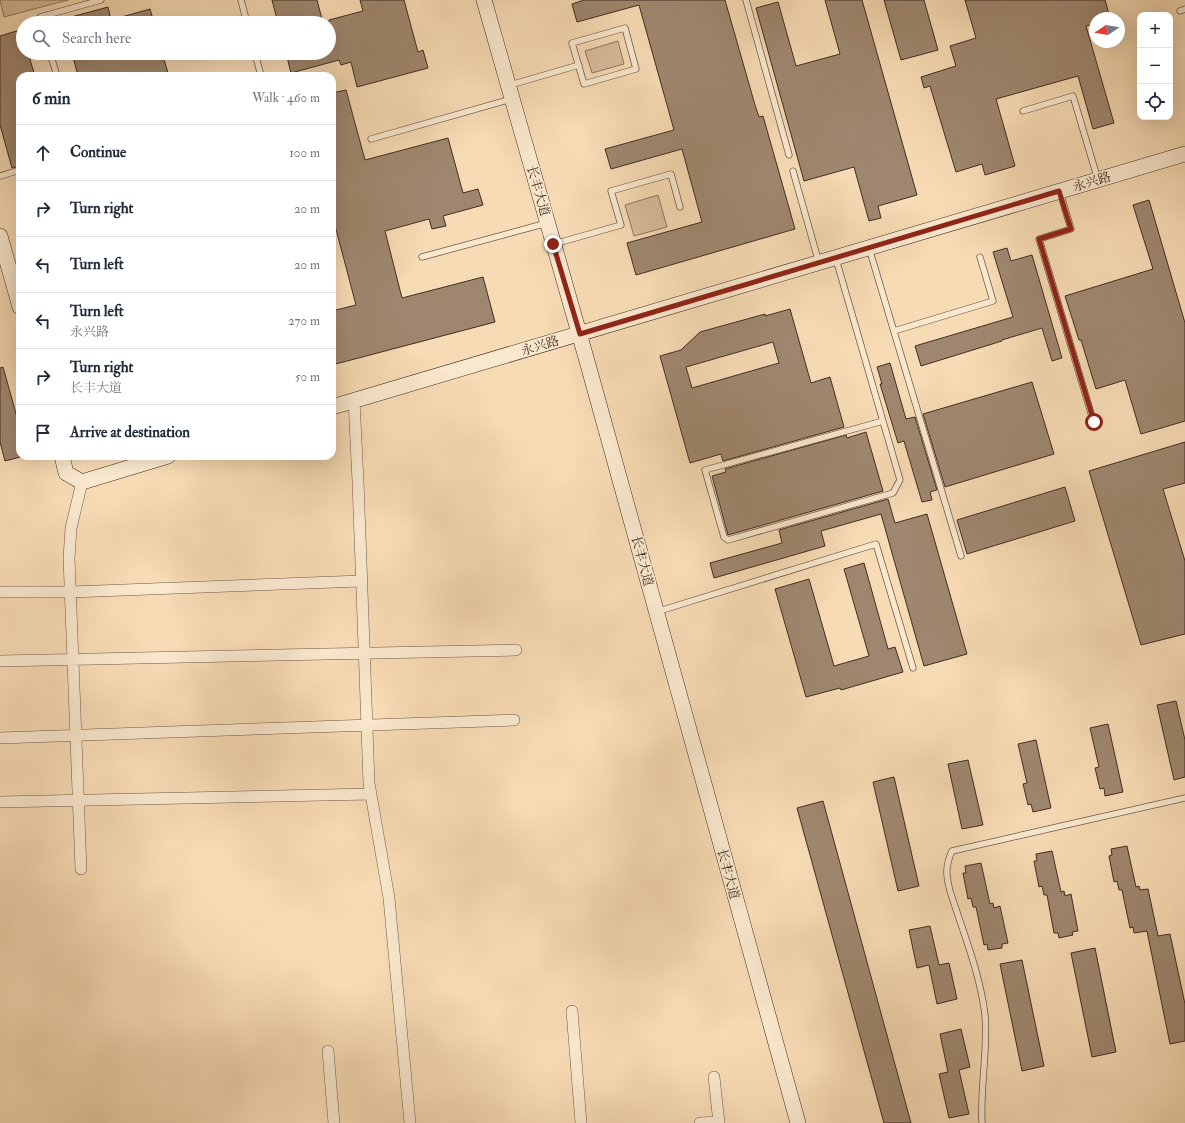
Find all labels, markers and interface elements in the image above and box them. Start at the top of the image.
north arrow [1089,12,1125,48]
map controls [1137,12,1173,120]
button: + [1137,12,1173,48]
search box [16,16,336,60]
icon: search [30,27,52,49]
text: Search here [62,29,131,48]
button: − [1137,48,1173,84]
button: locate [1137,84,1173,120]
text: 6 min [32,88,71,109]
text: Walk · 460 m [252,90,320,106]
icon: ahead [32,142,54,164]
text: Continue [70,143,126,162]
text: 100 m [289,145,320,161]
street label: 长丰大道 [523,164,553,218]
street label: 永兴路 [1071,169,1113,195]
icon: right [32,198,54,220]
text: Turn right [70,199,133,218]
text: 20 m [294,201,320,217]
route end [544,235,562,253]
icon: left [32,254,54,276]
text: Turn left [70,255,124,274]
text: 20 m [294,257,320,273]
text: Turn left [70,302,124,321]
icon: left [32,310,54,332]
text: 270 m [288,313,320,329]
text: 永兴路 [70,324,109,340]
street label: 永兴路 [519,333,561,359]
text: Turn right [70,358,133,377]
icon: right [32,366,54,388]
text: 50 m [295,369,320,385]
text: 长丰大道 [70,380,122,396]
route start [1085,413,1103,431]
icon: arrive [32,422,54,444]
text: Arrive at destination [70,423,190,442]
street label: 长丰大道 [628,534,656,588]
street label: 长丰大道 [714,847,742,901]

